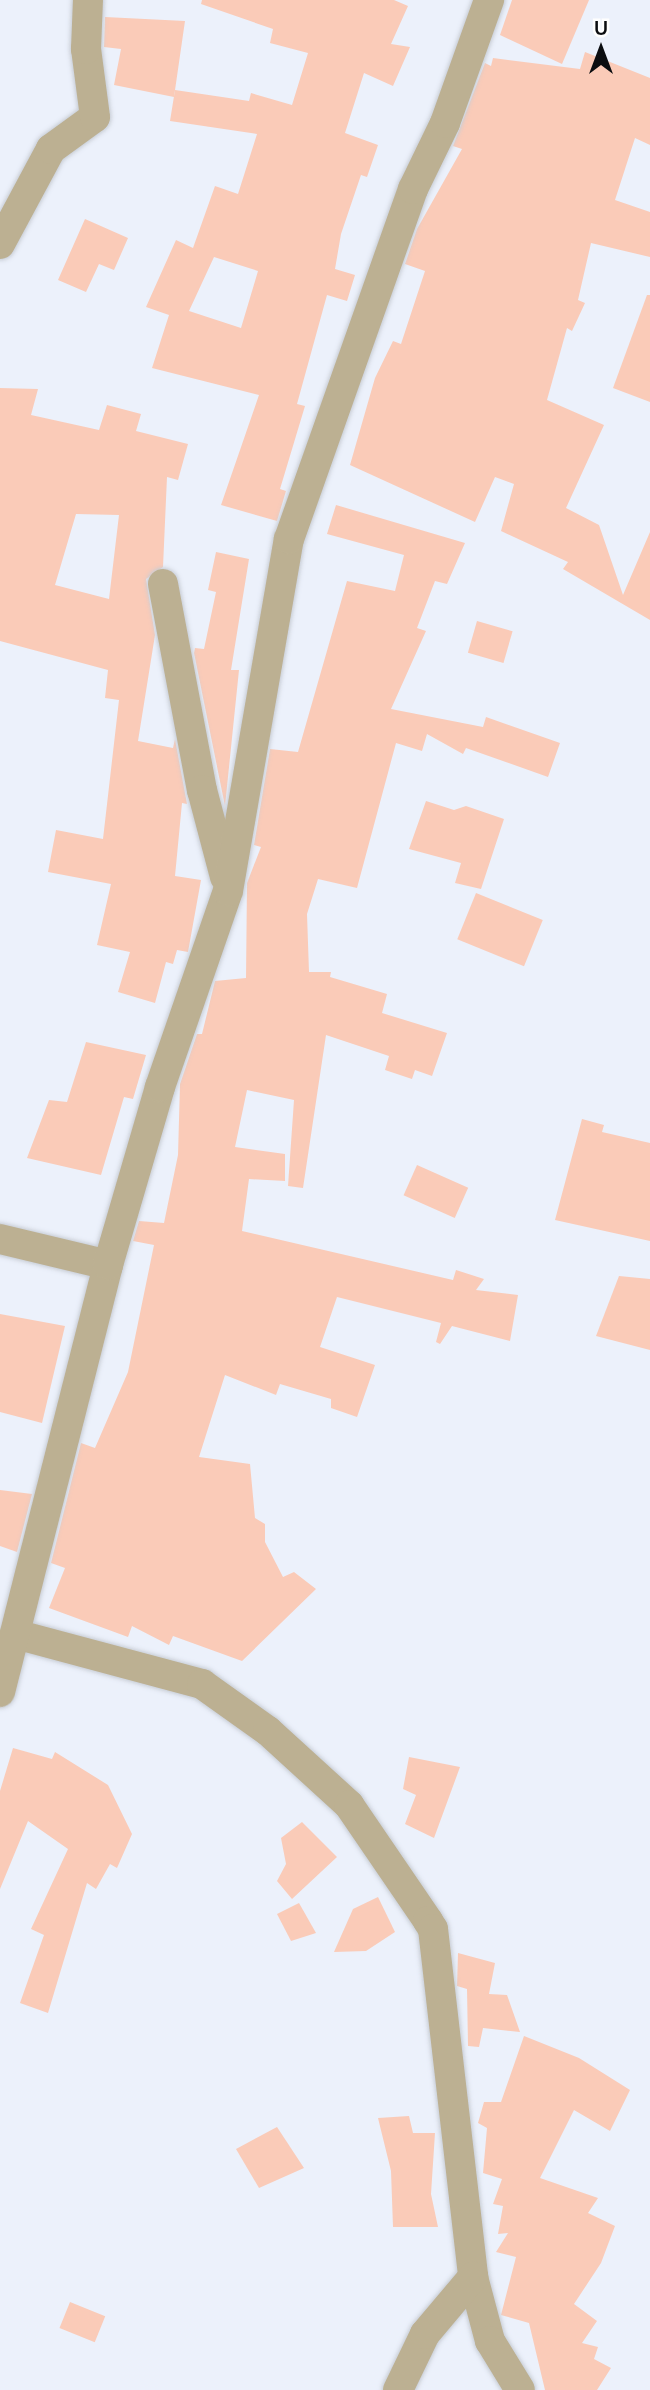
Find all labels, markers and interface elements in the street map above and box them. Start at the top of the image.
north arrow [566,14,636,84]
text: U [594,16,608,39]

